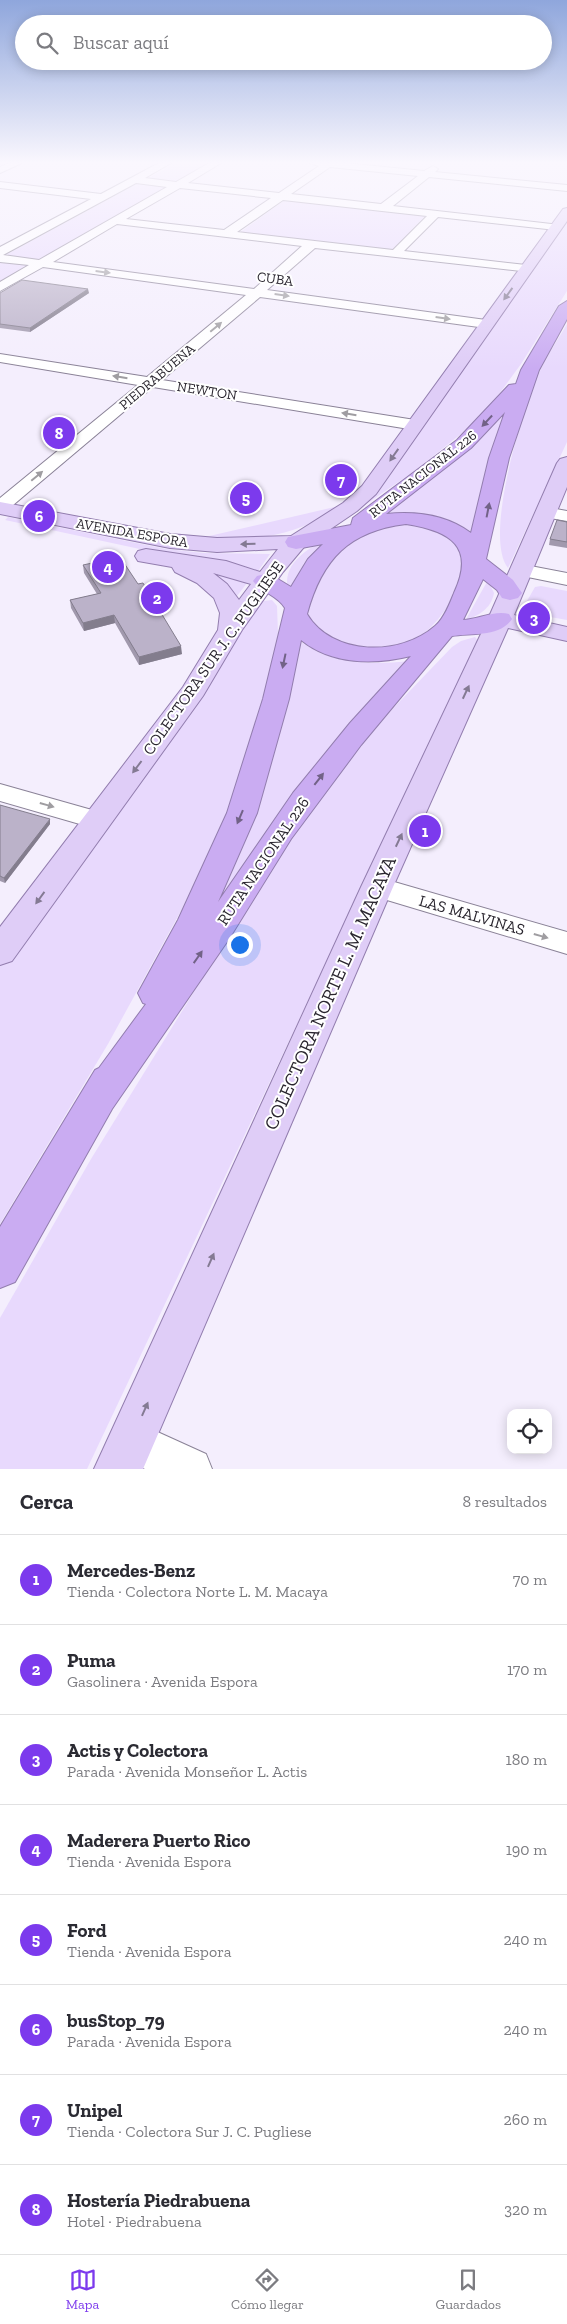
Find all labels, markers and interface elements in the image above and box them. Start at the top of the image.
search box [15,15,552,70]
icon: search [33,29,61,57]
text: Buscar aquí [73,31,169,54]
one-way arrow [96,268,112,276]
street label: CUBA [256,268,295,290]
one-way arrow [502,287,513,300]
one-way arrow [274,292,290,300]
one-way arrow [435,314,451,322]
one-way arrow [209,322,222,333]
street label: PIEDRABUENA [116,340,199,414]
one-way arrow [111,372,127,380]
street label: NEWTON [176,378,238,404]
one-way arrow [341,410,357,418]
pin: 8 [43,414,75,452]
one-way arrow [481,415,493,427]
street label: RUTA NACIONAL 226 [366,427,480,521]
one-way arrow [388,448,399,461]
pin: 7 [325,461,357,499]
one-way arrow [31,470,43,482]
pin: 5 [230,479,262,517]
pin: 6 [23,497,55,535]
one-way arrow [484,502,492,517]
street label: AVENIDA ESPORA [75,515,190,551]
one-way arrow [239,540,255,548]
pin: 4 [92,548,124,586]
street label: COLECTORA SUR J. C. PUGLIESE [139,557,287,759]
pin: 2 [141,579,173,617]
pin: 3 [518,599,550,637]
one-way arrow [280,653,288,669]
one-way arrow [463,685,471,699]
one-way arrow [132,760,142,774]
one-way arrow [314,772,324,786]
street label: RUTA NACIONAL 226 [213,793,313,929]
one-way arrow [39,802,54,810]
one-way arrow [236,810,244,825]
pin: 1 [409,812,441,850]
one-way arrow [395,833,403,847]
street label: COLECTORA NORTE L. M. MACAYA [259,852,401,1133]
one-way arrow [35,891,45,905]
street label: LAS MALVINAS [417,891,527,939]
your location [227,932,253,958]
one-way arrow [534,932,549,940]
one-way arrow [193,950,203,964]
one-way arrow [208,1253,216,1267]
one-way arrow [142,1402,150,1416]
map controls [507,1409,552,1454]
button: locate [507,1409,552,1454]
text: Cerca [20,1489,73,1514]
text: 8 resultados [463,1492,547,1511]
text: Mercedes-Benz [67,1559,195,1582]
text: 1 [33,1570,39,1589]
text: 70 m [513,1570,547,1589]
text: Tienda · Colectora Norte L. M. Macaya [67,1582,328,1601]
text: Puma [67,1649,116,1672]
text: 2 [32,1660,40,1679]
text: 170 m [507,1660,547,1679]
text: Gasolinera · Avenida Espora [67,1672,258,1691]
text: Actis y Colectora [67,1739,208,1762]
text: 3 [32,1750,40,1769]
text: 180 m [506,1750,547,1769]
text: Parada · Avenida Monseñor L. Actis [67,1762,307,1781]
text: Maderera Puerto Rico [67,1829,250,1852]
text: 4 [31,1840,41,1859]
text: 190 m [506,1840,547,1859]
text: Tienda · Avenida Espora [67,1852,232,1871]
text: Ford [67,1919,107,1942]
text: 5 [32,1930,40,1949]
text: 240 m [503,1930,547,1949]
text: Tienda · Avenida Espora [67,1942,232,1961]
text: busStop_79 [67,2009,165,2032]
text: 6 [32,2020,40,2039]
text: 240 m [503,2020,547,2039]
text: Parada · Avenida Espora [67,2032,232,2051]
text: Unipel [67,2099,123,2122]
text: 7 [32,2110,40,2129]
text: 260 m [504,2110,547,2129]
text: Tienda · Colectora Sur J. C. Pugliese [67,2122,312,2141]
text: Hostería Piedrabuena [67,2189,250,2212]
text: 8 [32,2200,40,2219]
text: 320 m [504,2200,547,2219]
text: Hotel · Piedrabuena [67,2212,202,2231]
tab: Mapa [66,2266,99,2313]
tab: Cómo llegar [231,2266,304,2313]
tab: Guardados [436,2266,501,2313]

